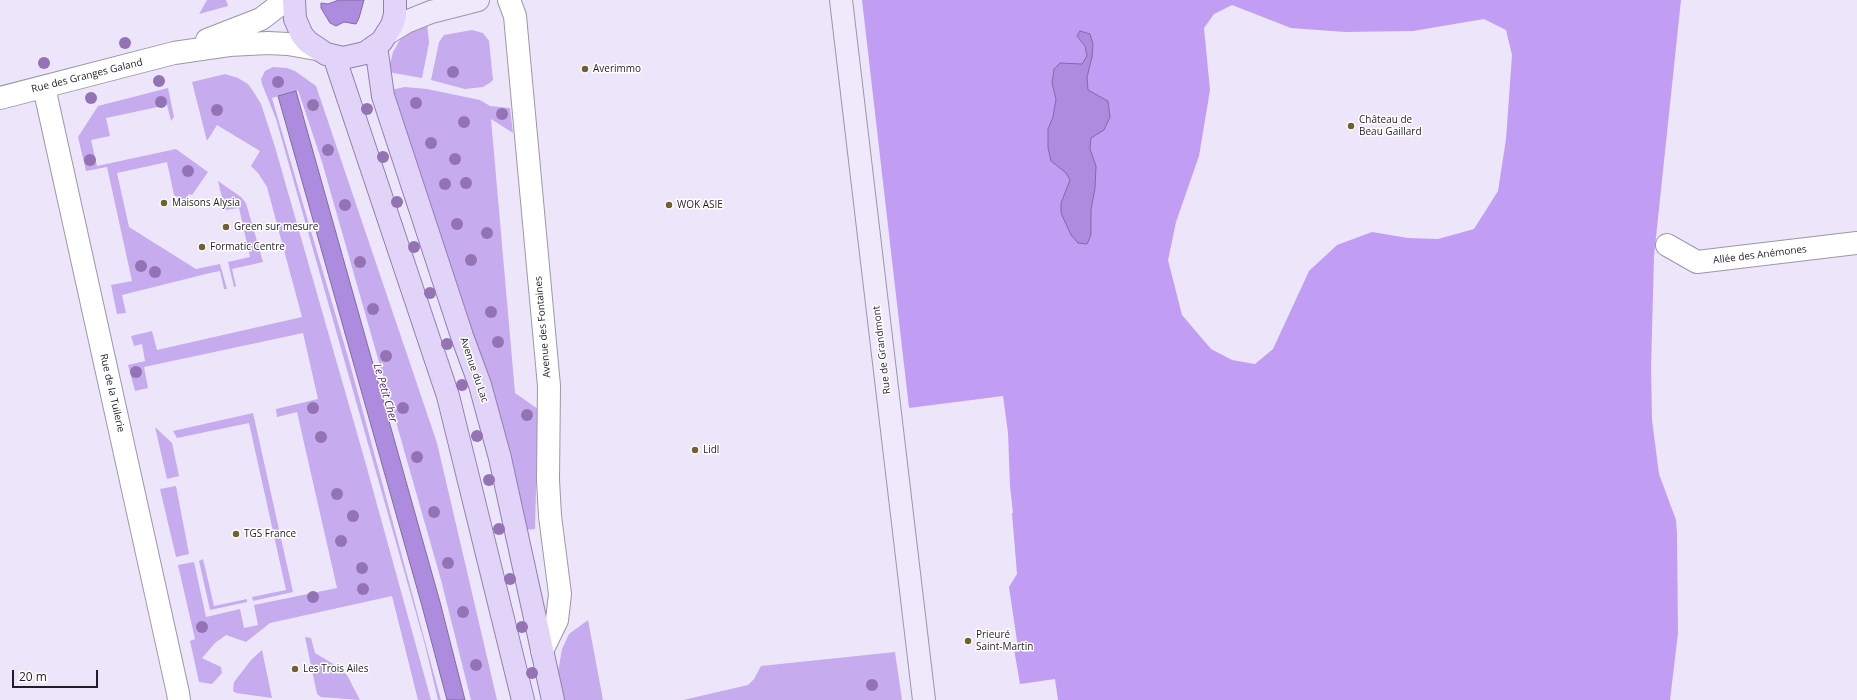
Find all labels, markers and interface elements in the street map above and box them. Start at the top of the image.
street label: Rue des Granges Galand [30,56,144,96]
place label: Averimmo [593,63,641,75]
marker: Averimmo [580,64,590,74]
place label: Château de Beau Gaillard [1359,114,1422,138]
marker: Château de Beau Gaillard [1346,121,1356,131]
place label: Maisons Alysia [172,197,240,209]
marker: Maisons Alysia [159,198,169,208]
place label: WOK ASIE [677,199,723,211]
marker: WOK ASIE [664,200,674,210]
place label: Green sur mesure [234,221,318,233]
marker: Green sur mesure [221,222,231,232]
place label: Formatic Centre [210,241,285,253]
marker: Formatic Centre [197,242,207,252]
street label: Allée des Anémones [1713,243,1807,267]
street label: Avenue des Fontaines [533,276,553,378]
street label: Rue de Grandmont [871,305,893,395]
street label: Avenue du Lac [457,336,491,404]
street label: Rue de la Tuilerie [97,353,127,433]
water label: Le Petit Cher [370,362,400,424]
place label: Lidl [703,444,719,456]
marker: Lidl [690,445,700,455]
place label: TGS France [244,528,296,540]
marker: TGS France [231,529,241,539]
place label: Prieuré Saint-Martin [976,629,1033,652]
marker: Prieuré Saint-Martin [963,636,973,646]
scale bar [14,662,100,688]
place label: Les Trois Ailes [303,663,368,675]
marker: Les Trois Ailes [290,664,300,674]
text: 20 m [19,668,47,685]

